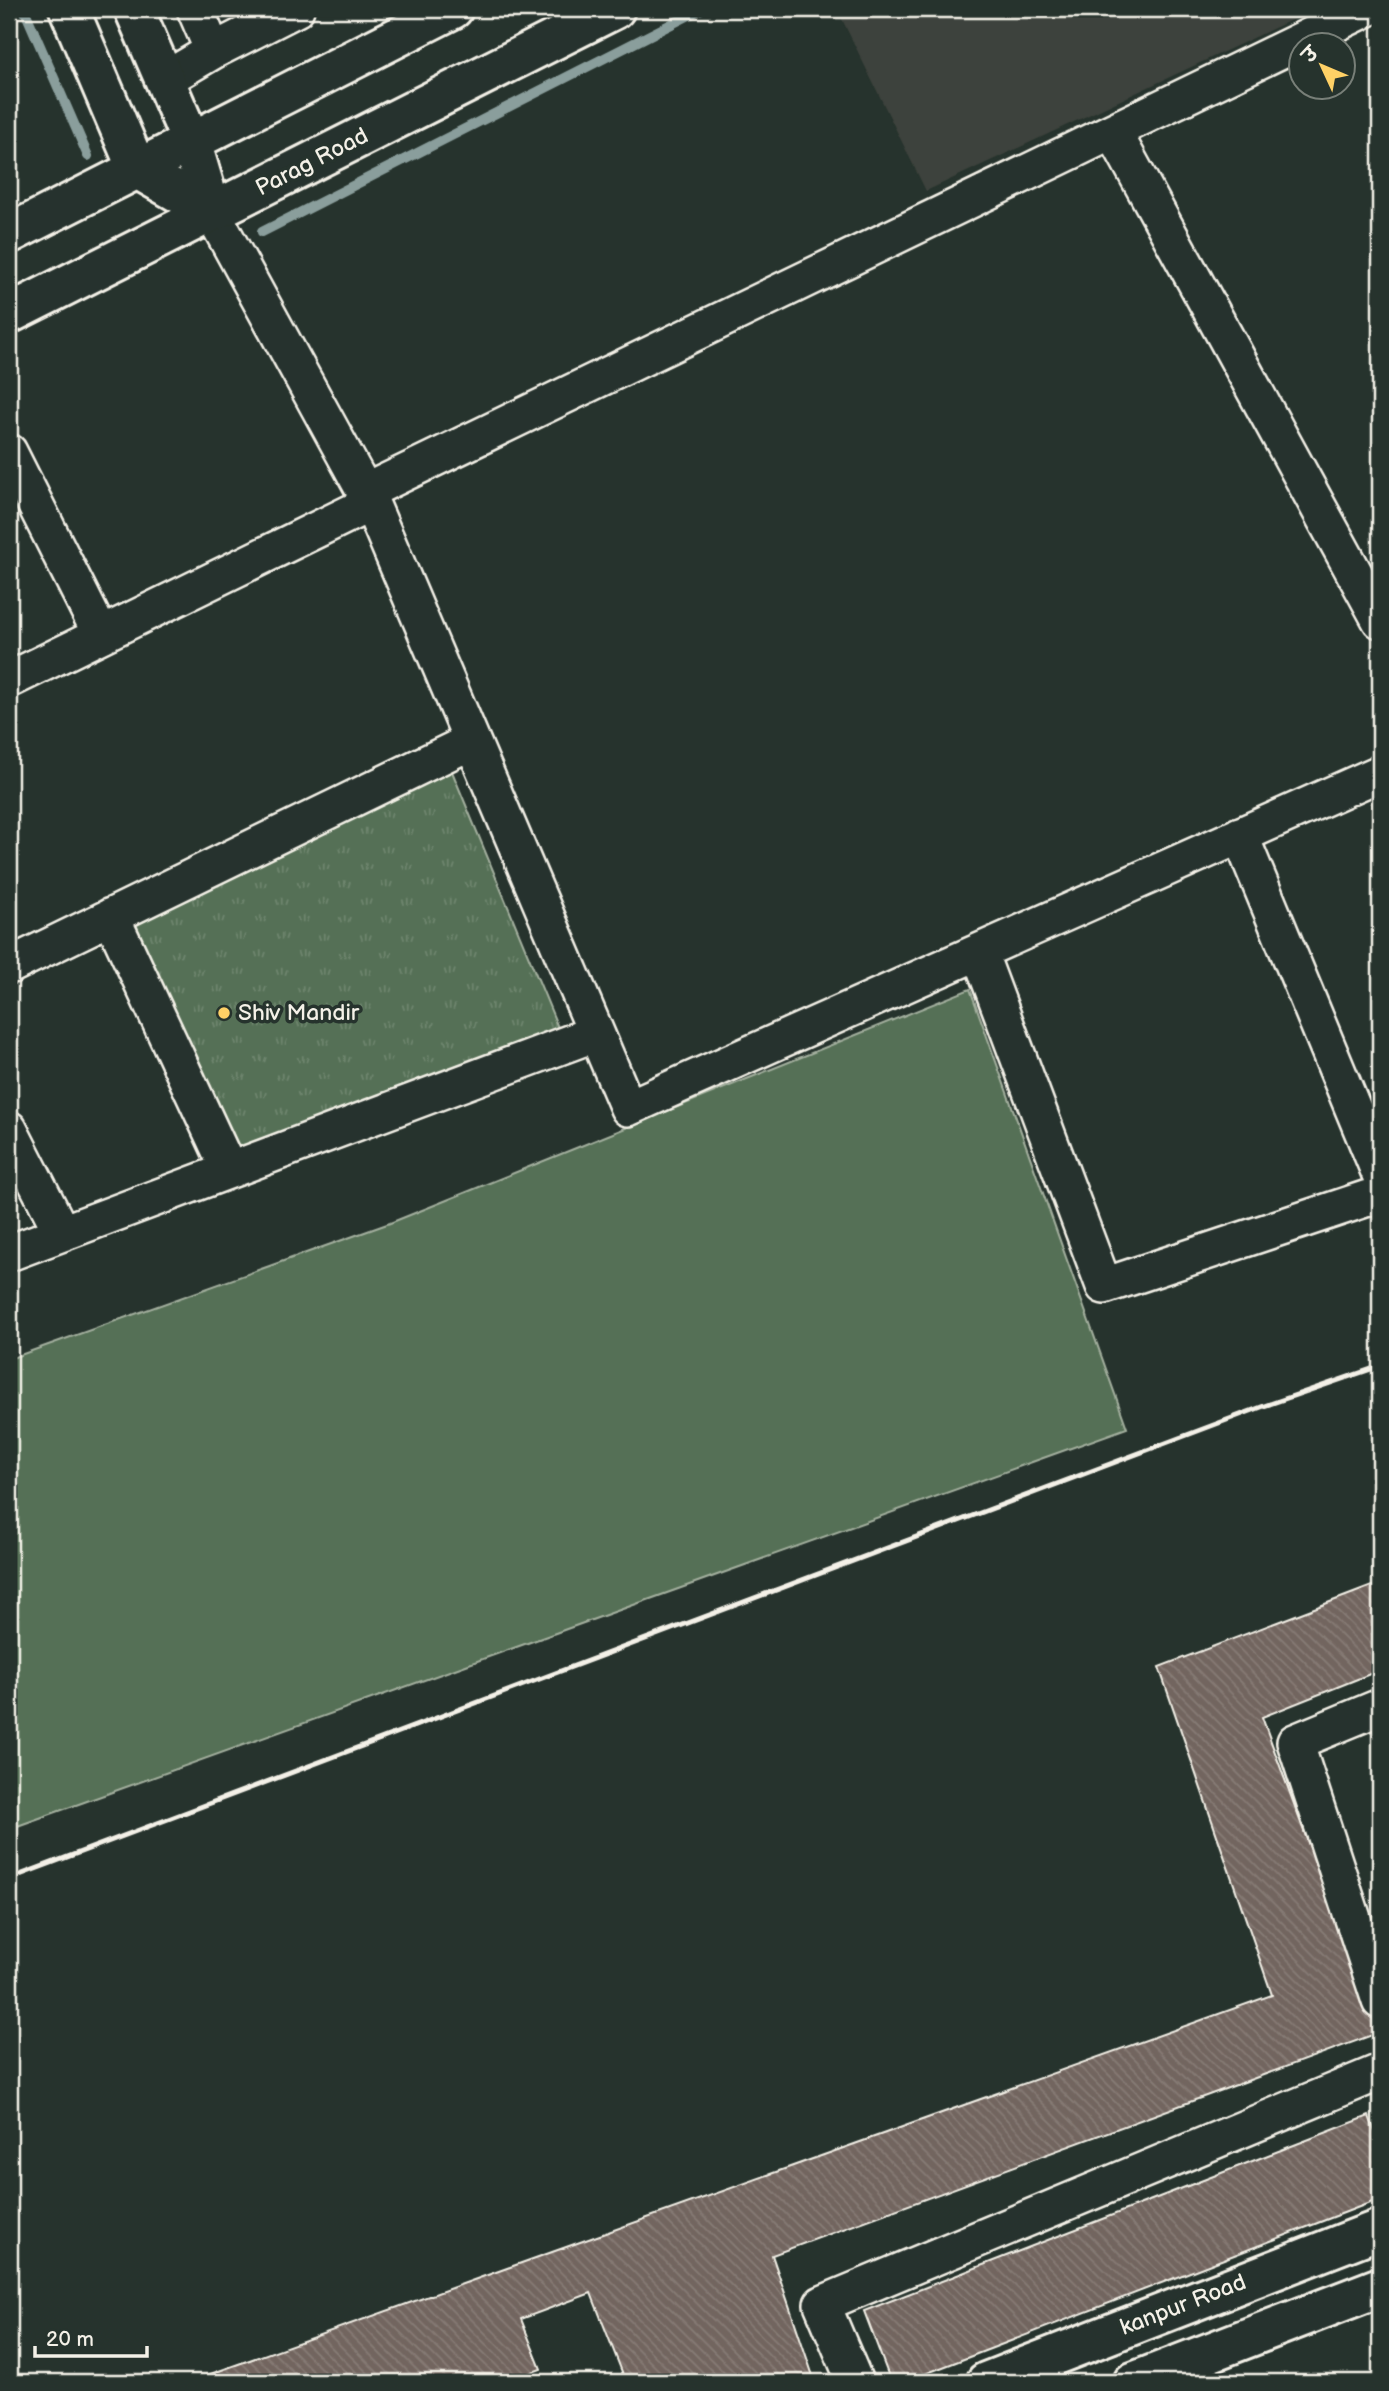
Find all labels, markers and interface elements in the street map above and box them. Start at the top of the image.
north arrow [1288,32,1358,102]
text: उ [1297,41,1325,69]
street label: Parag Road [251,122,373,202]
place label: Shiv Mandir [238,999,360,1027]
marker: Shiv Mandir [216,1005,232,1021]
street label: kanpur Road [1116,2268,1250,2342]
scale bar [35,2314,147,2358]
text: 20 m [46,2327,94,2352]

